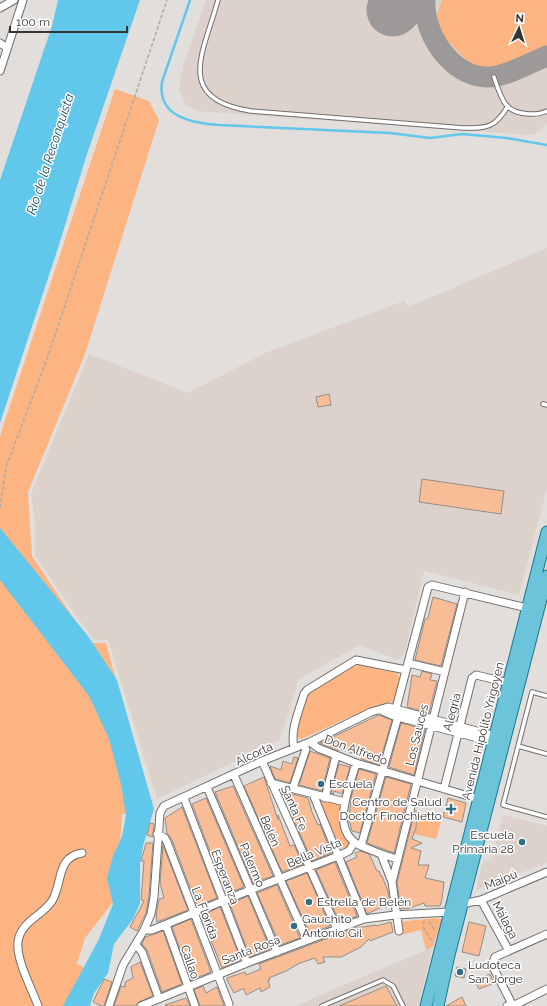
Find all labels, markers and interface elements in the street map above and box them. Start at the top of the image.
scale bar [10,8,127,34]
north arrow [499,8,539,48]
text: N [515,12,524,25]
text: 100 m [16,15,50,29]
water label: Río de la Reconquista [23,91,77,216]
street label: Avenida Hipólito Yrigoyen [459,661,507,801]
street label: Alegria [440,691,464,733]
street label: Los Sauces [403,702,431,767]
street label: Don Alfredo [322,732,390,768]
street label: Alcorta [233,739,275,769]
place label: Escuela [329,777,373,791]
marker: Escuela [316,779,326,789]
street label: Santa Fe [278,783,310,833]
place label: Centro de Salud Doctor Finochietto [340,795,442,823]
marker: Centro de Salud Doctor Finochietto [445,803,457,815]
street label: Belén [257,813,283,849]
place label: Escuela Primaria 28 [452,828,514,856]
street label: Bella Vista [285,835,343,871]
marker: Escuela Primaria 28 [517,837,527,847]
street label: Palermo [236,841,268,889]
street label: Esperanza [208,848,242,906]
street label: Maipú [483,867,519,893]
street label: La Florida [189,885,221,941]
place label: Estrella de Belén [317,895,411,909]
marker: Estrella de Belén [304,897,314,907]
street label: Málaga [489,899,521,941]
place label: Gauchito Antonio Gil [302,912,363,940]
marker: Gauchito Antonio Gil [289,921,299,931]
street label: Santa Rosa [220,932,282,968]
street label: Callao [178,943,202,981]
place label: Ludoteca San Jorge [468,958,523,986]
marker: Ludoteca San Jorge [455,967,465,977]

